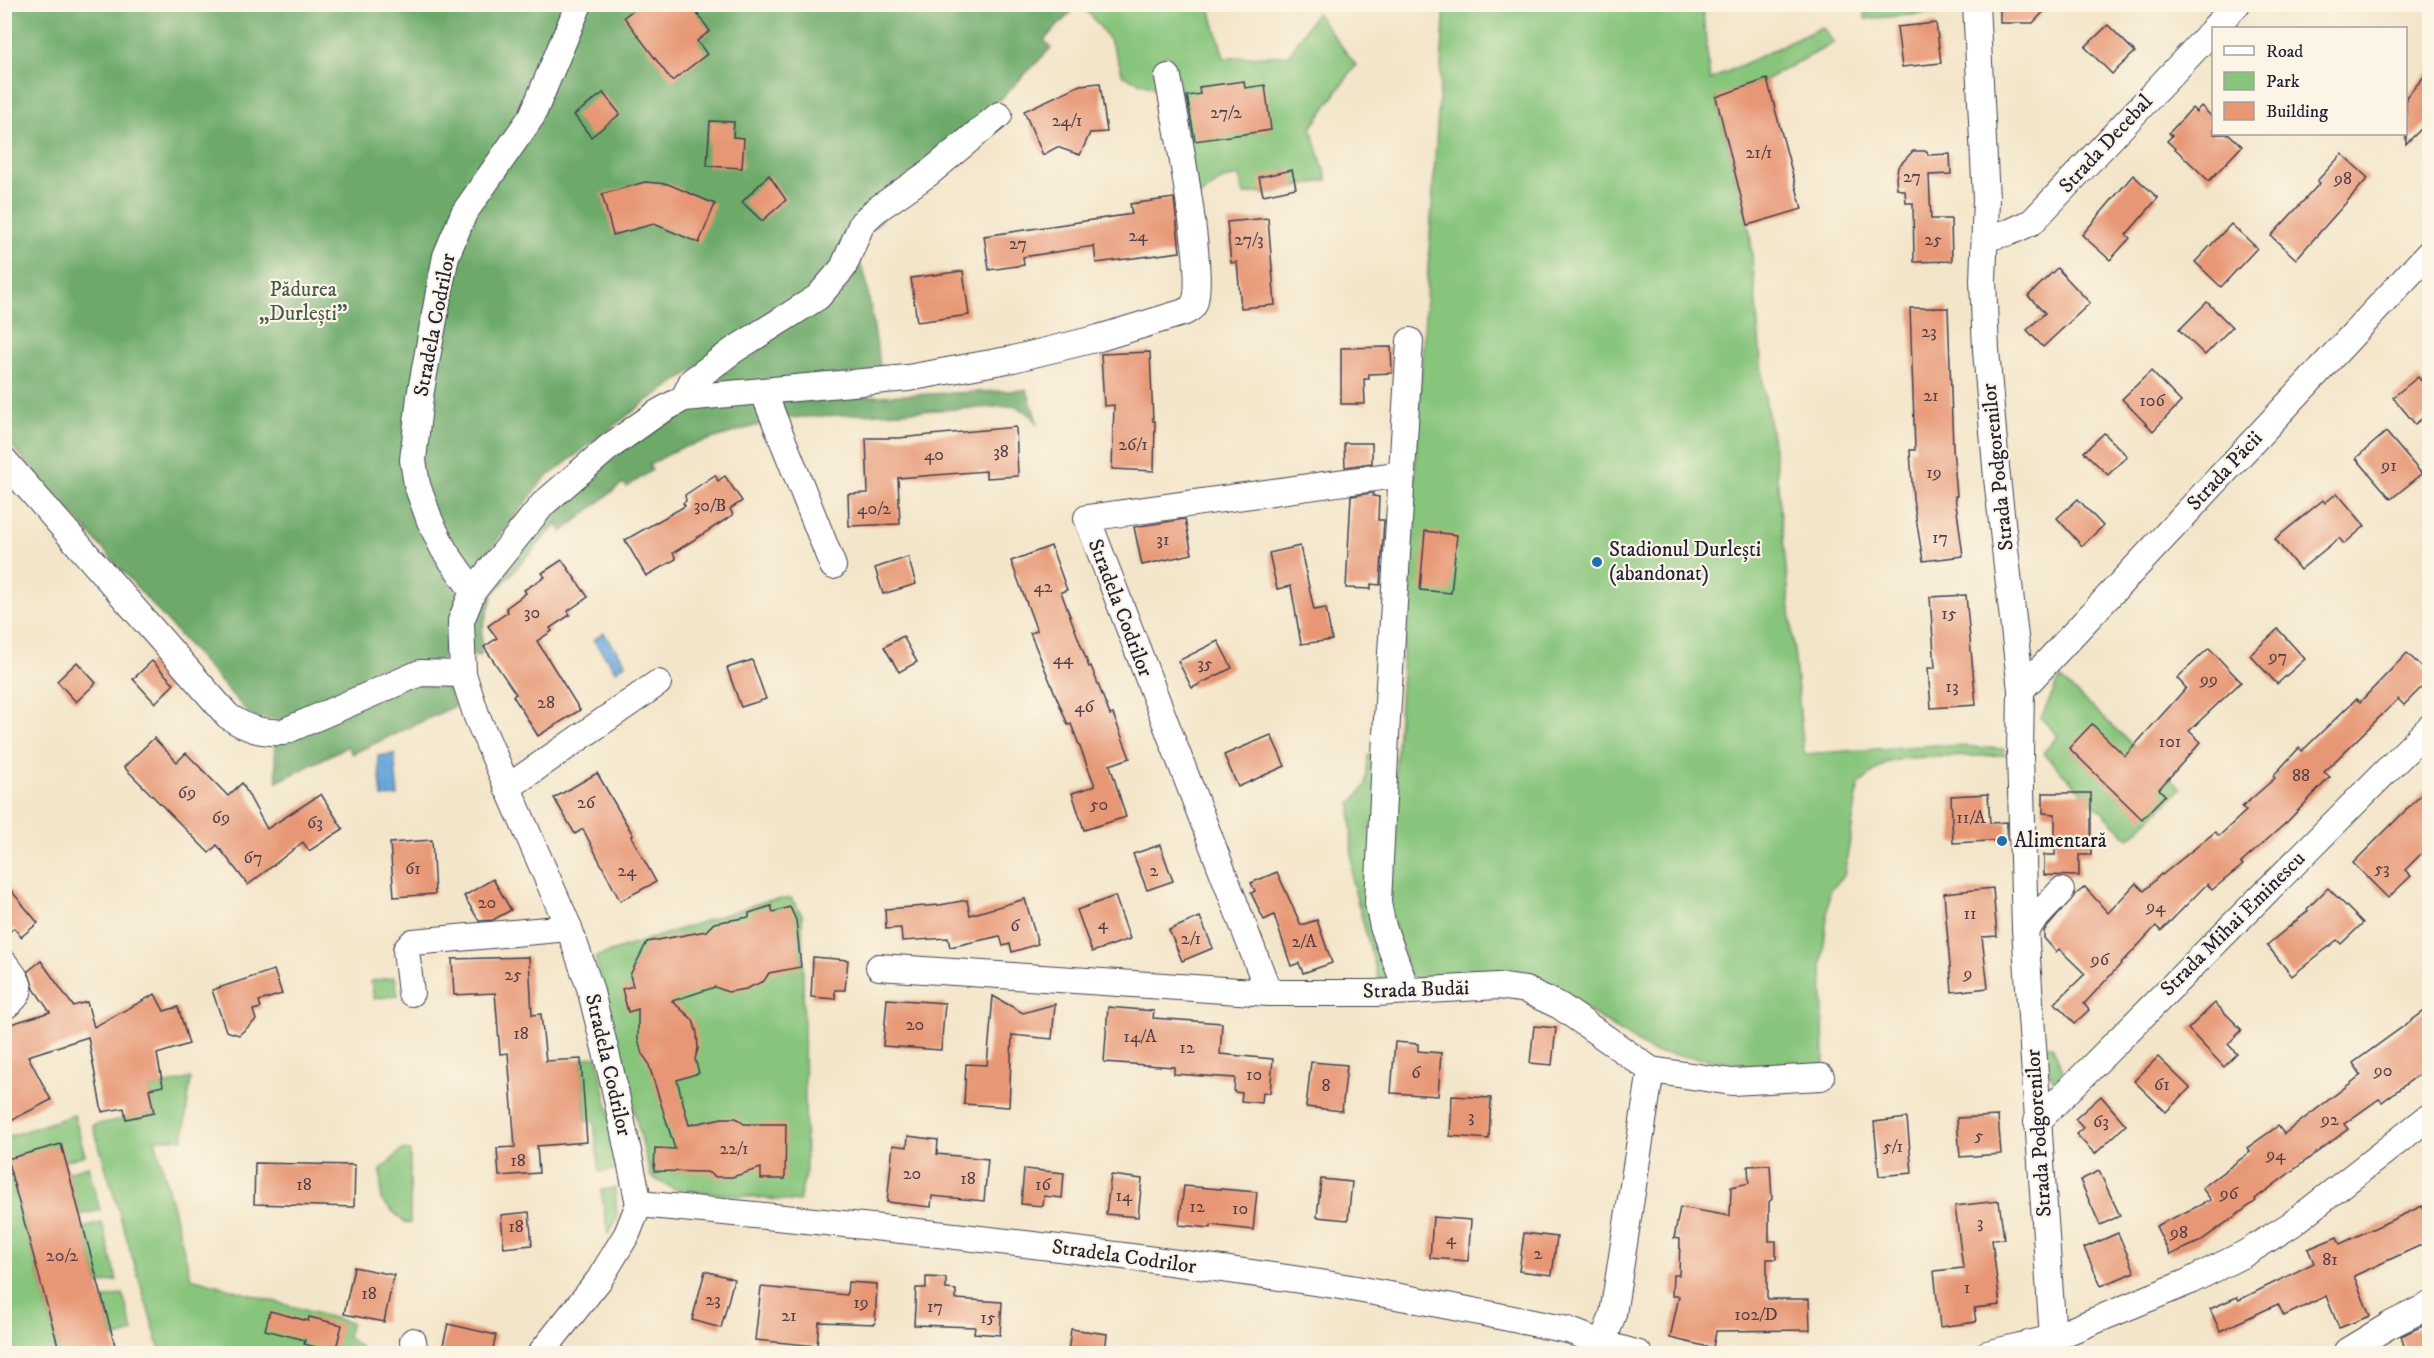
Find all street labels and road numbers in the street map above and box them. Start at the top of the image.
street label: Strada Decebal [2054,89,2159,199]
street label: Stradela Codrilor [408,251,462,399]
street label: Strada Podgorenilor [1976,382,2020,552]
street label: Strada Păcii [2182,426,2268,516]
street label: Stradela Codrilor [1082,535,1158,681]
street label: Strada Mihai Eminescu [2155,846,2311,1002]
street label: Strada Budăi [1362,975,1470,1005]
street label: Stradela Codrilor [579,991,637,1139]
street label: Strada Podgorenilor [2020,1048,2058,1218]
street label: Stradela Codrilor [1050,1234,1198,1280]

